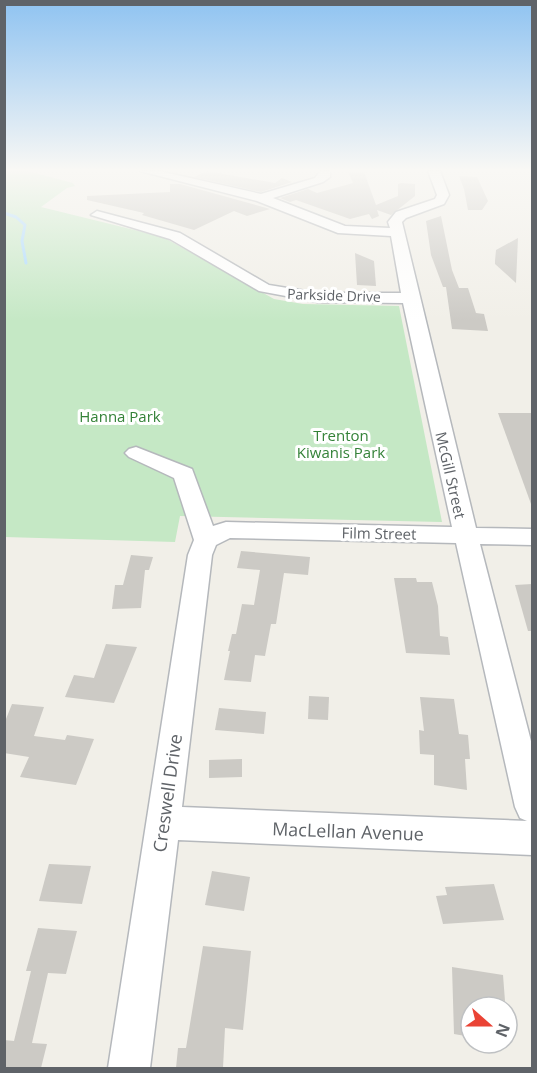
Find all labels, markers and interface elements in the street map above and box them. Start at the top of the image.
street label: Parkside Drive [287,284,381,306]
park label: Hanna Park [79,406,161,426]
park label: Trenton Kiwanis Park [297,425,385,462]
street label: McGill Street [431,430,471,520]
street label: Film Street [341,522,417,544]
street label: Creswell Drive [147,732,187,854]
street label: MacLellan Avenue [272,816,424,846]
north arrow [459,995,519,1055]
text: N [490,1020,516,1040]

